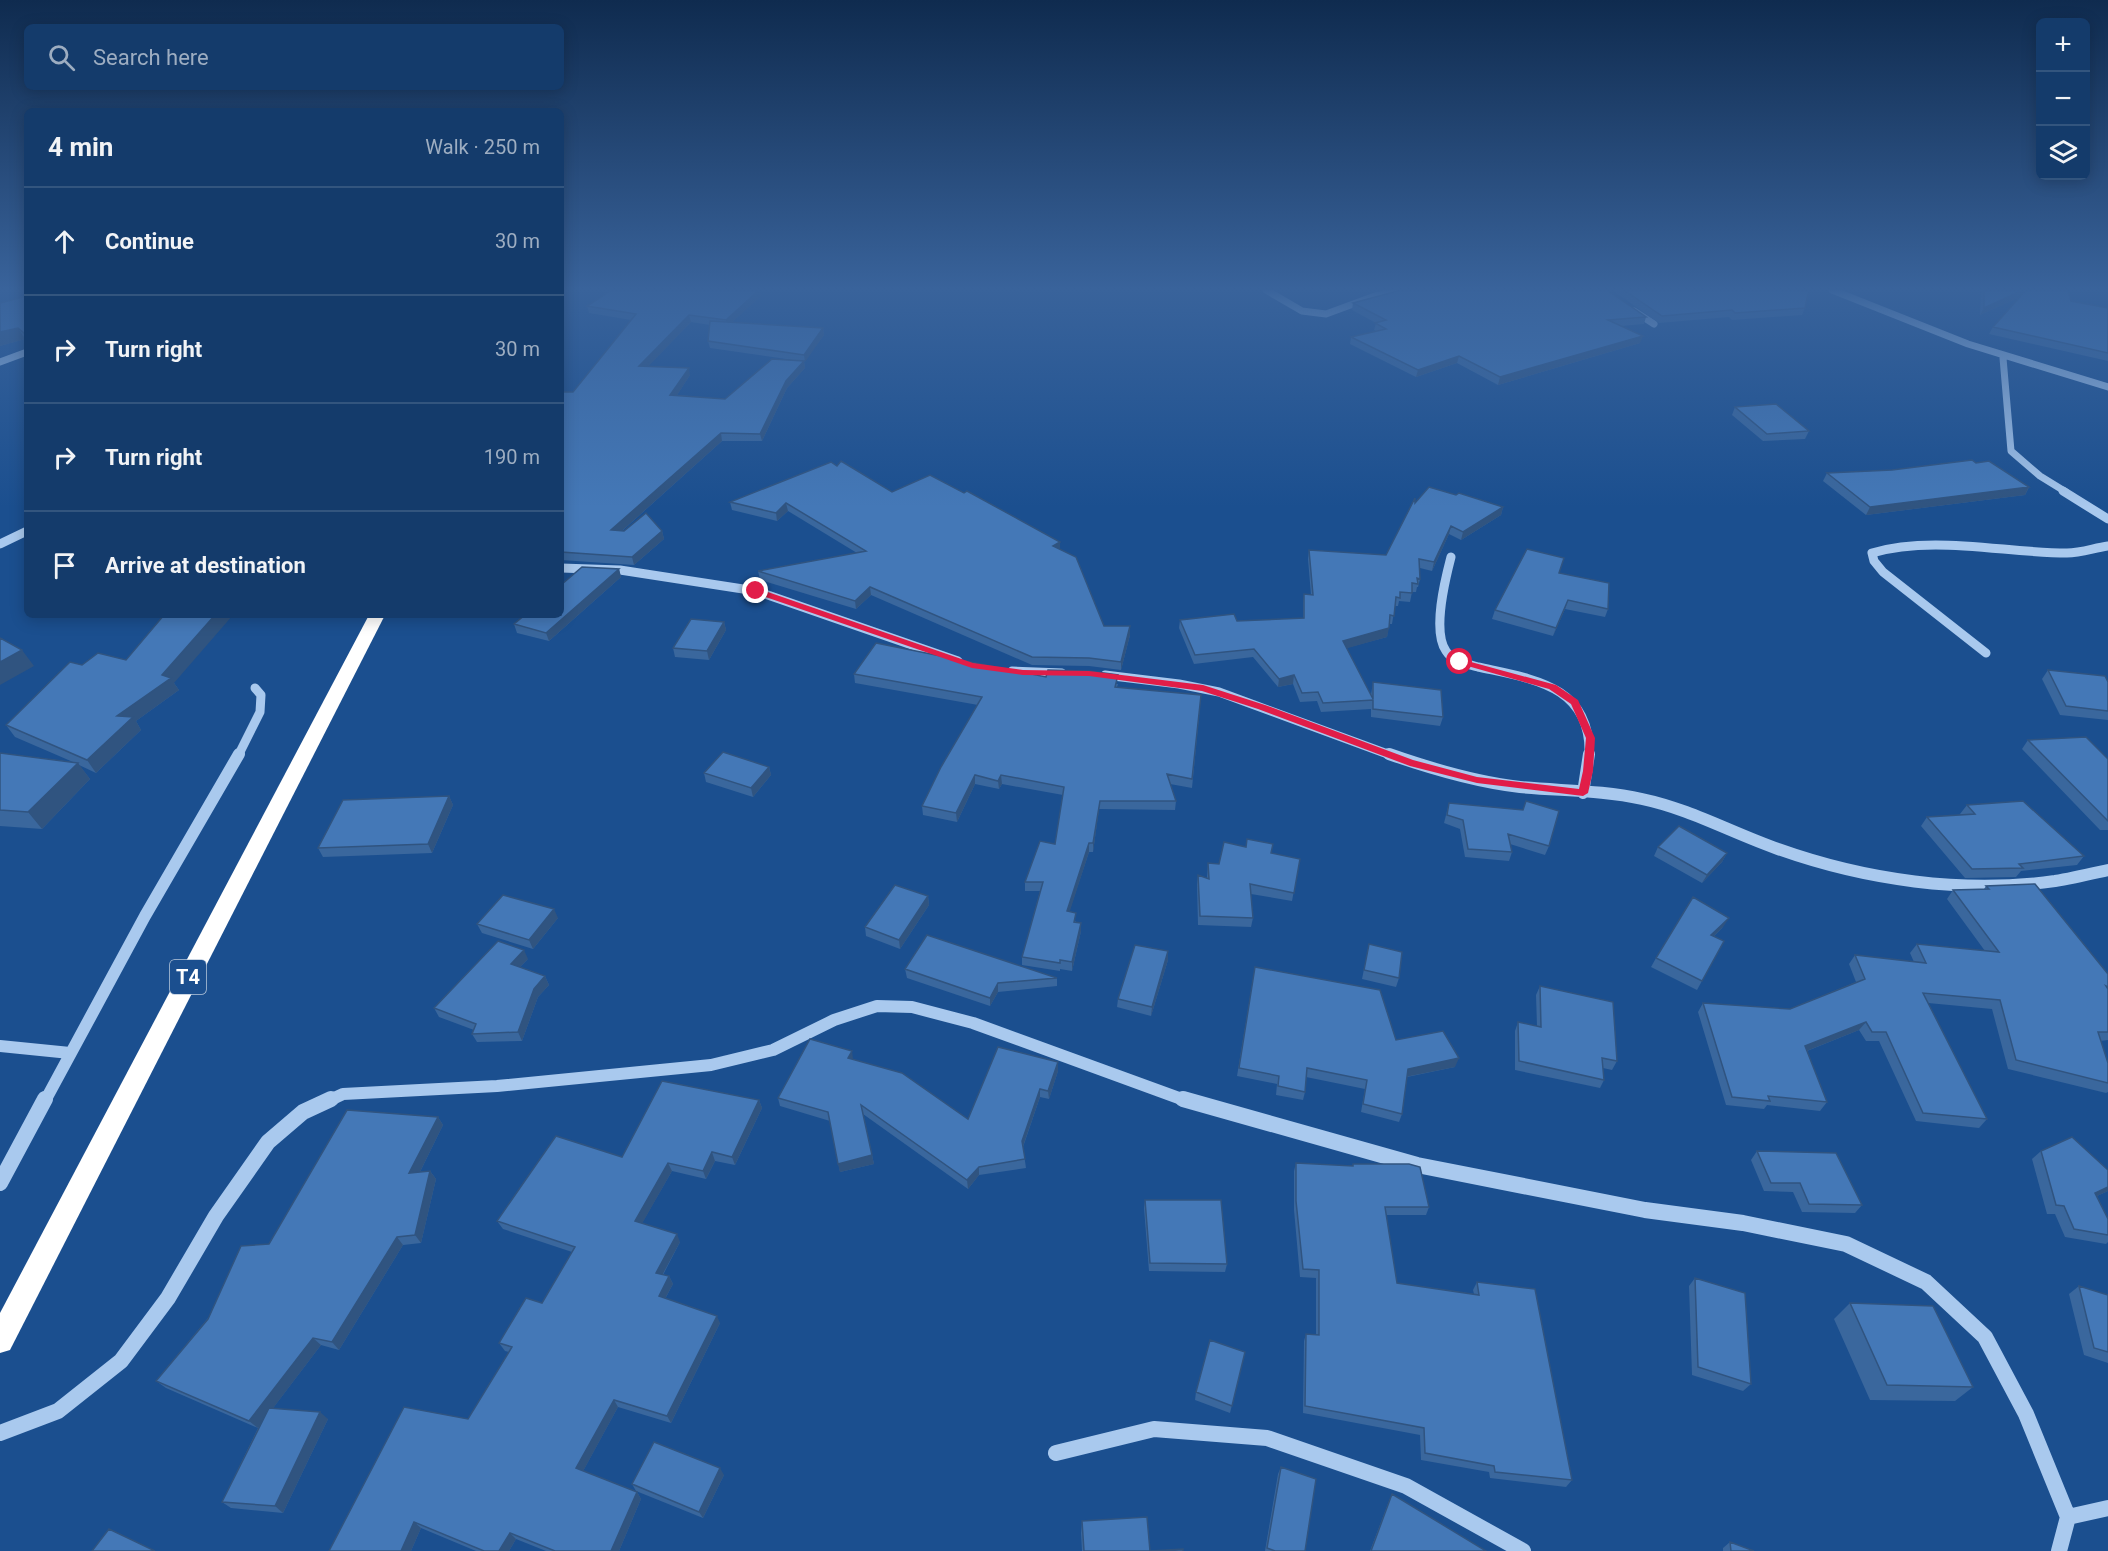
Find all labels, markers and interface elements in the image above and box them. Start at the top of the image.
map controls [2036,18,2090,180]
button: + [2036,18,2090,72]
search box [24,24,564,90]
icon: search [45,41,78,74]
text: Search here [93,45,209,70]
button: − [2036,72,2090,126]
button: layers [2036,126,2090,180]
text: 4 min [48,132,113,162]
text: Walk · 250 m [425,135,540,159]
icon: ahead [48,225,81,258]
text: Continue [105,229,194,254]
text: 30 m [495,229,540,253]
icon: right [48,333,81,366]
text: Turn right [105,337,202,362]
text: 30 m [495,337,540,361]
icon: right [48,441,81,474]
text: Turn right [105,445,202,470]
text: 190 m [484,445,540,469]
icon: arrive [48,549,81,582]
text: Arrive at destination [105,553,306,578]
route end [742,577,768,603]
route start [1446,648,1472,674]
road number: T4 [170,960,206,994]

